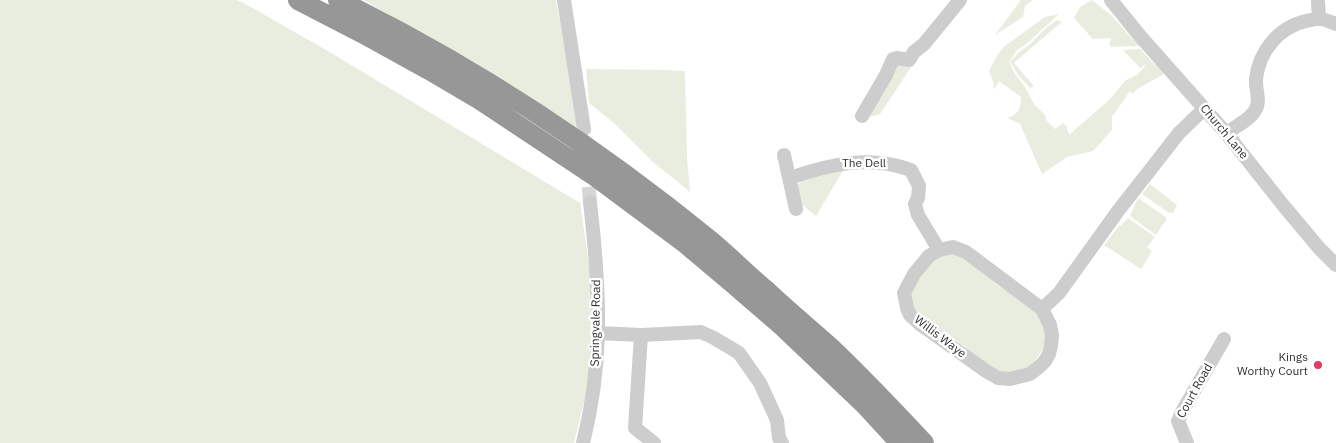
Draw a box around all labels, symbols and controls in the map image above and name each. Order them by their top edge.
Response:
street label: Church Lane [1197,102,1251,162]
street label: The Dell [842,157,886,171]
street label: Springvale Road [588,279,604,367]
street label: Willis Waye [911,313,969,361]
place label: Kings Worthy Court [1237,351,1308,379]
marker: Kings Worthy Court [1312,359,1324,371]
street label: Court Road [1174,361,1216,421]

